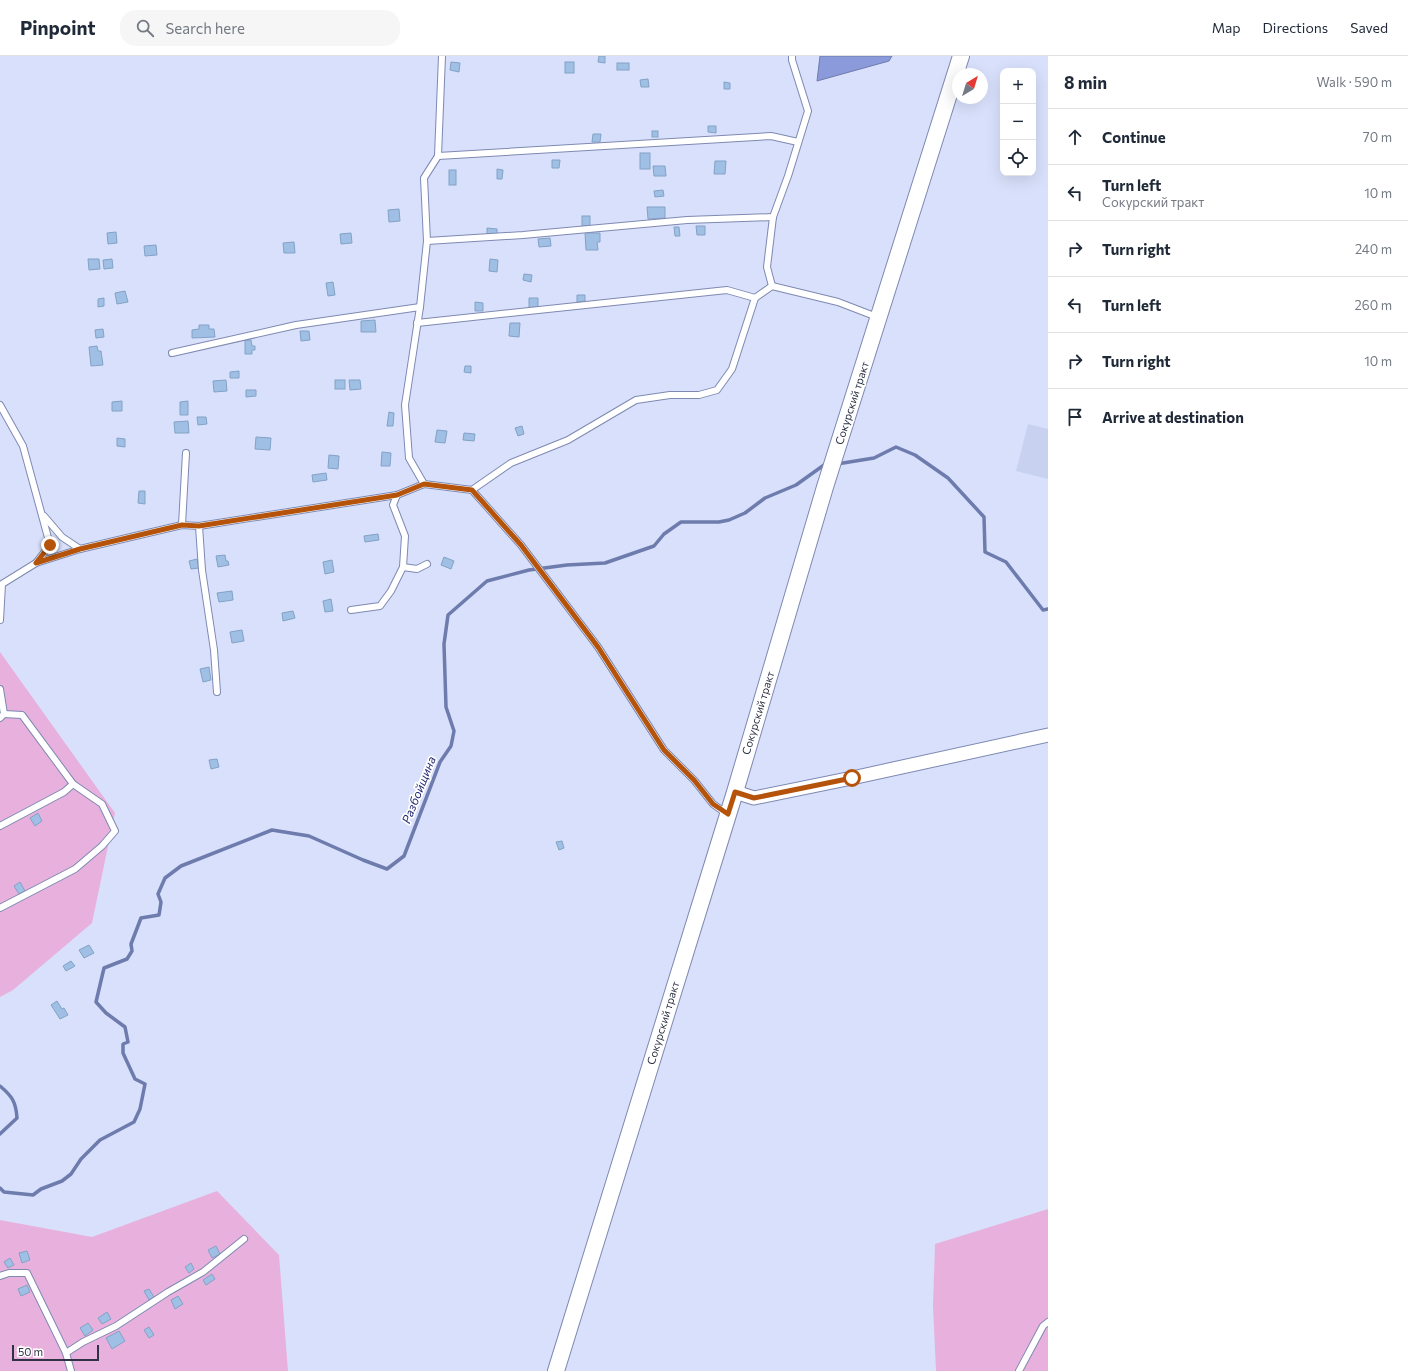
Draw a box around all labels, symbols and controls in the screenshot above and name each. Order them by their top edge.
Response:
search box [120,10,400,46]
text: Pinpoint [20,16,96,39]
icon: search [134,17,156,39]
text: Search here [166,19,245,37]
text: Map [1212,19,1241,36]
text: Directions [1263,19,1328,36]
text: Saved [1350,19,1388,36]
north arrow [952,68,988,104]
map controls [1000,68,1036,176]
button: + [1000,68,1036,104]
text: 8 min [1064,72,1107,93]
text: Walk · 590 m [1317,74,1392,90]
button: − [1000,104,1036,140]
icon: ahead [1064,126,1086,148]
text: Continue [1102,128,1166,146]
text: 70 m [1363,129,1392,145]
button: locate [1000,140,1036,176]
text: Turn left [1102,176,1161,194]
icon: left [1064,182,1086,204]
text: 10 m [1364,185,1392,201]
text: Сокурский тракт [1102,194,1204,210]
icon: right [1064,238,1086,260]
text: Turn right [1102,240,1171,258]
text: 240 m [1355,241,1392,257]
icon: left [1064,294,1086,316]
text: Turn left [1102,296,1161,314]
text: 260 m [1355,297,1392,313]
icon: right [1064,350,1086,372]
text: Turn right [1102,352,1171,370]
text: 10 m [1364,353,1392,369]
street label: Сокурский тракт [832,360,871,446]
icon: arrive [1064,406,1086,428]
text: Arrive at destination [1102,408,1244,426]
route end [41,536,59,554]
street label: Сокурский тракт [739,670,776,756]
water label: Разбойщина [398,754,438,825]
route start [843,769,861,787]
street label: Сокурский тракт [644,980,681,1066]
scale bar [12,1343,99,1362]
text: 50 m [18,1345,43,1358]

